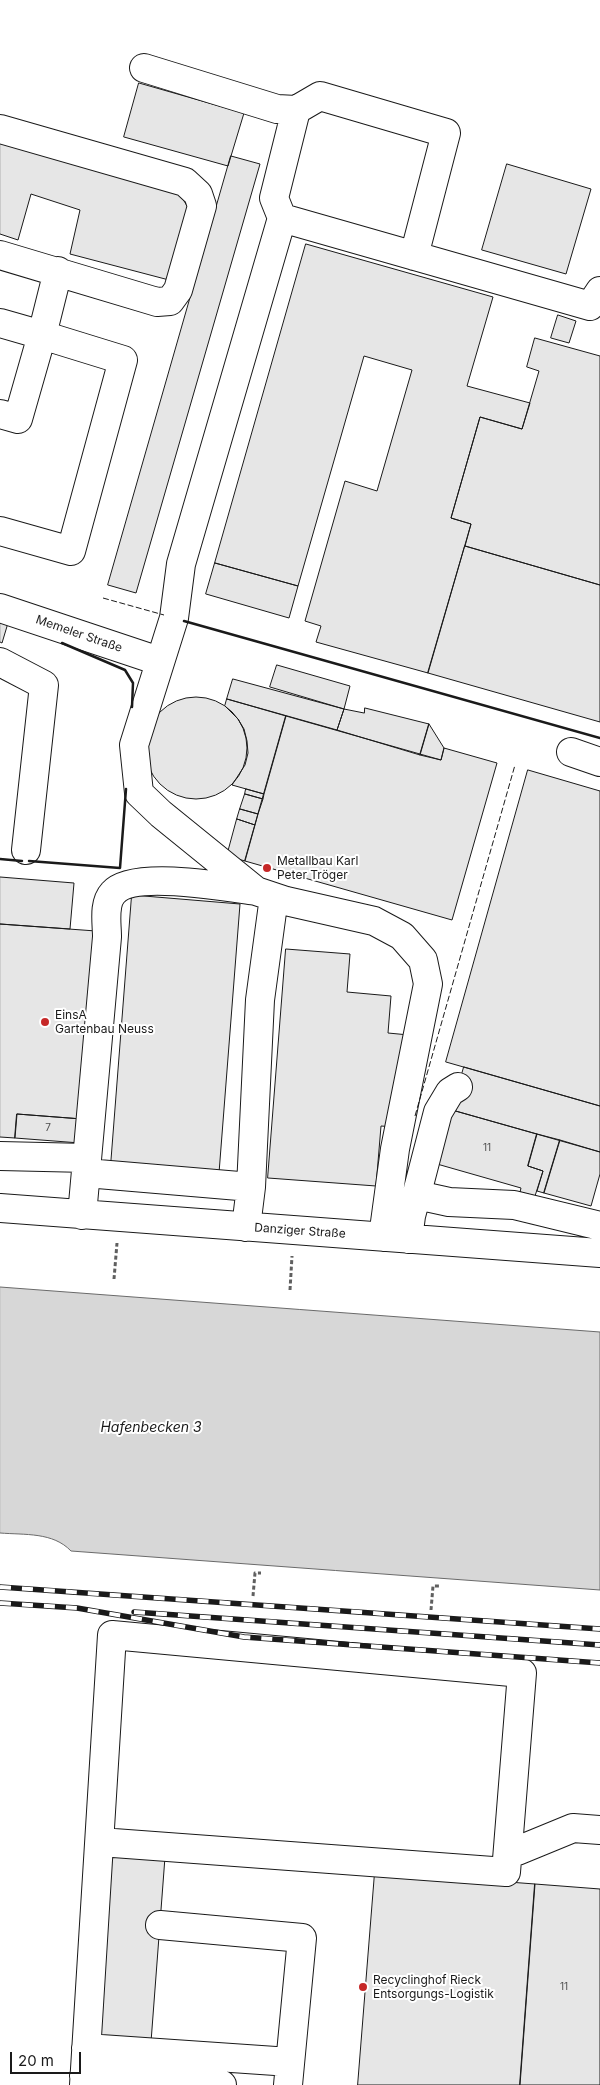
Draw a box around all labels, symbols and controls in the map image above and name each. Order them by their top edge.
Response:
street label: Memeler Straße [34,612,124,656]
place label: Metallbau Karl Peter Tröger [277,854,358,882]
marker: Metallbau Karl Peter Tröger [261,862,273,874]
place label: EinsA Gartenbau Neuss [55,1008,154,1036]
marker: EinsA Gartenbau Neuss [39,1016,51,1028]
house number: 7 [45,1122,51,1134]
house number: 11 [483,1142,491,1154]
street label: Danziger Straße [254,1221,346,1241]
water label: Hafenbecken 3 [100,1420,202,1436]
place label: Recyclinghof Rieck Entsorgungs-Logistik [373,1973,494,2001]
marker: Recyclinghof Rieck Entsorgungs-Logistik [357,1981,369,1993]
house number: 11 [560,1981,568,1993]
scale bar [12,2042,84,2074]
text: 20 m [18,2051,54,2070]

